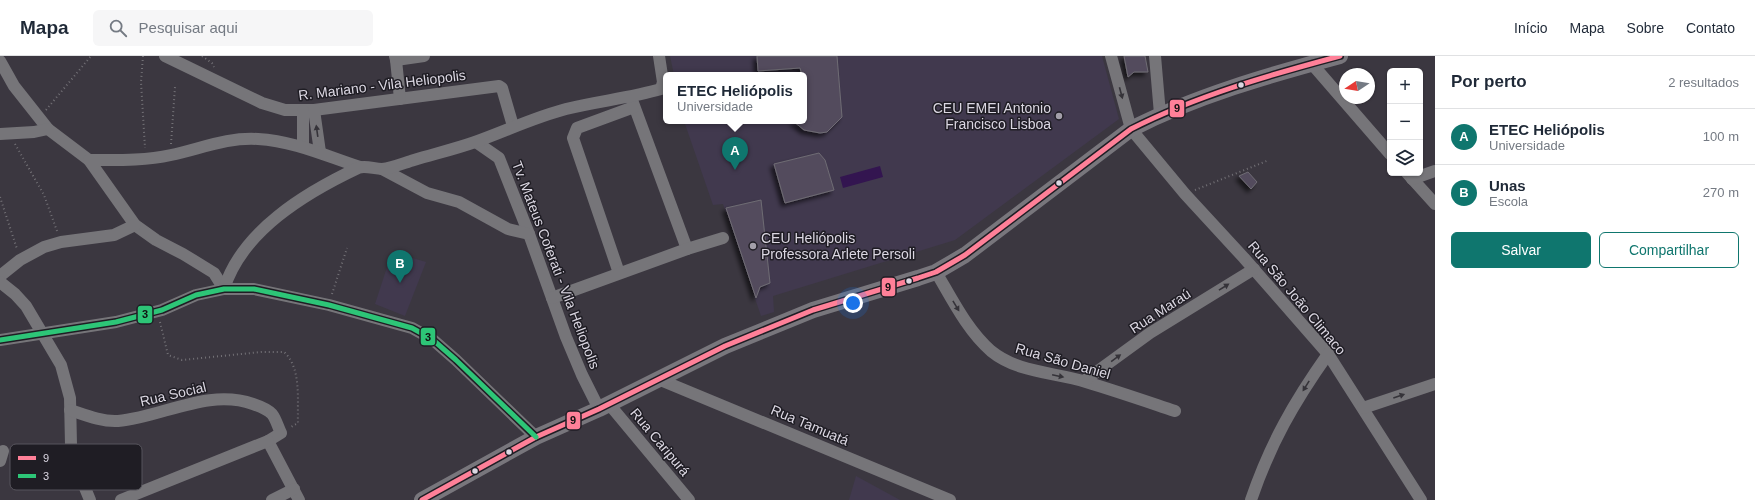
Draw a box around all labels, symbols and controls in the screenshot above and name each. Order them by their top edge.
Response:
search box [93,10,373,46]
text: Mapa [20,17,69,38]
icon: search [107,17,129,39]
text: Pesquisar aqui [139,19,238,36]
text: Início [1514,20,1548,36]
text: Mapa [1570,20,1605,36]
text: Sobre [1627,20,1664,36]
text: Contato [1686,20,1735,36]
street label: R. Mariano - Vila Heliopolis [297,67,467,103]
north arrow [1339,68,1375,104]
map controls [1387,68,1423,176]
button: + [1387,68,1423,104]
popup [663,72,807,124]
text: Por perto [1451,72,1527,91]
text: 2 resultados [1668,75,1739,90]
unlabelled marker [1236,80,1246,90]
text: ETEC Heliópolis [677,82,793,99]
one-way arrow [1118,86,1124,99]
text: Universidade [677,99,753,114]
line badge: 9 [1169,99,1185,118]
place label: CEU EMEI Antonio Francisco Lisboa [933,100,1051,132]
text: 9 [1174,102,1180,114]
button: − [1387,104,1423,140]
marker: CEU EMEI Antonio Francisco Lisboa [1054,111,1064,121]
text: ETEC Heliópolis [1489,121,1605,138]
one-way arrow [314,125,320,137]
text: A [1459,129,1469,144]
text: 100 m [1703,129,1739,144]
pin: A [722,137,748,170]
text: Universidade [1489,138,1565,153]
button: layers [1387,140,1423,176]
street label: Tv. Mateus Coferati - Vila Heliopolis [509,159,603,371]
text: Unas [1489,177,1526,194]
unlabelled marker [1054,178,1064,188]
text: B [1459,185,1469,200]
text: 270 m [1703,185,1739,200]
text: Escola [1489,194,1528,209]
place label: CEU Heliópolis Professora Arlete Persoli [761,230,915,262]
button: Salvar [1451,232,1591,268]
button: Compartilhar [1599,232,1739,268]
street label: Rua São João Climaco [1245,238,1349,358]
marker: CEU Heliópolis Professora Arlete Persoli [748,241,758,251]
pin: B [387,250,413,283]
unlabelled marker [904,276,914,286]
line badge: 9 [881,277,896,297]
text: 9 [885,281,891,293]
one-way arrow [1219,283,1229,291]
street label: Rua Maraú [1127,285,1193,337]
your location [843,293,863,313]
one-way arrow [952,300,959,312]
line badge: 3 [137,305,153,324]
text: 3 [142,308,148,320]
line badge: 3 [420,327,436,346]
text: 3 [425,331,431,343]
street label: Rua São Daniel [1014,340,1112,382]
one-way arrow [1110,354,1121,363]
one-way arrow [1052,373,1064,379]
street label: Rua Social [138,379,208,409]
one-way arrow [1302,381,1310,391]
one-way arrow [1394,392,1406,398]
street label: Rua Tamuatá [769,401,852,449]
street label: Rua Caripurá [627,405,693,479]
line badge: 9 [566,411,581,430]
text: 9 [570,414,576,426]
legend [10,444,142,490]
unlabelled marker [504,447,514,457]
text: 9 [43,452,49,464]
unlabelled marker [470,466,480,476]
text: 3 [43,470,49,482]

